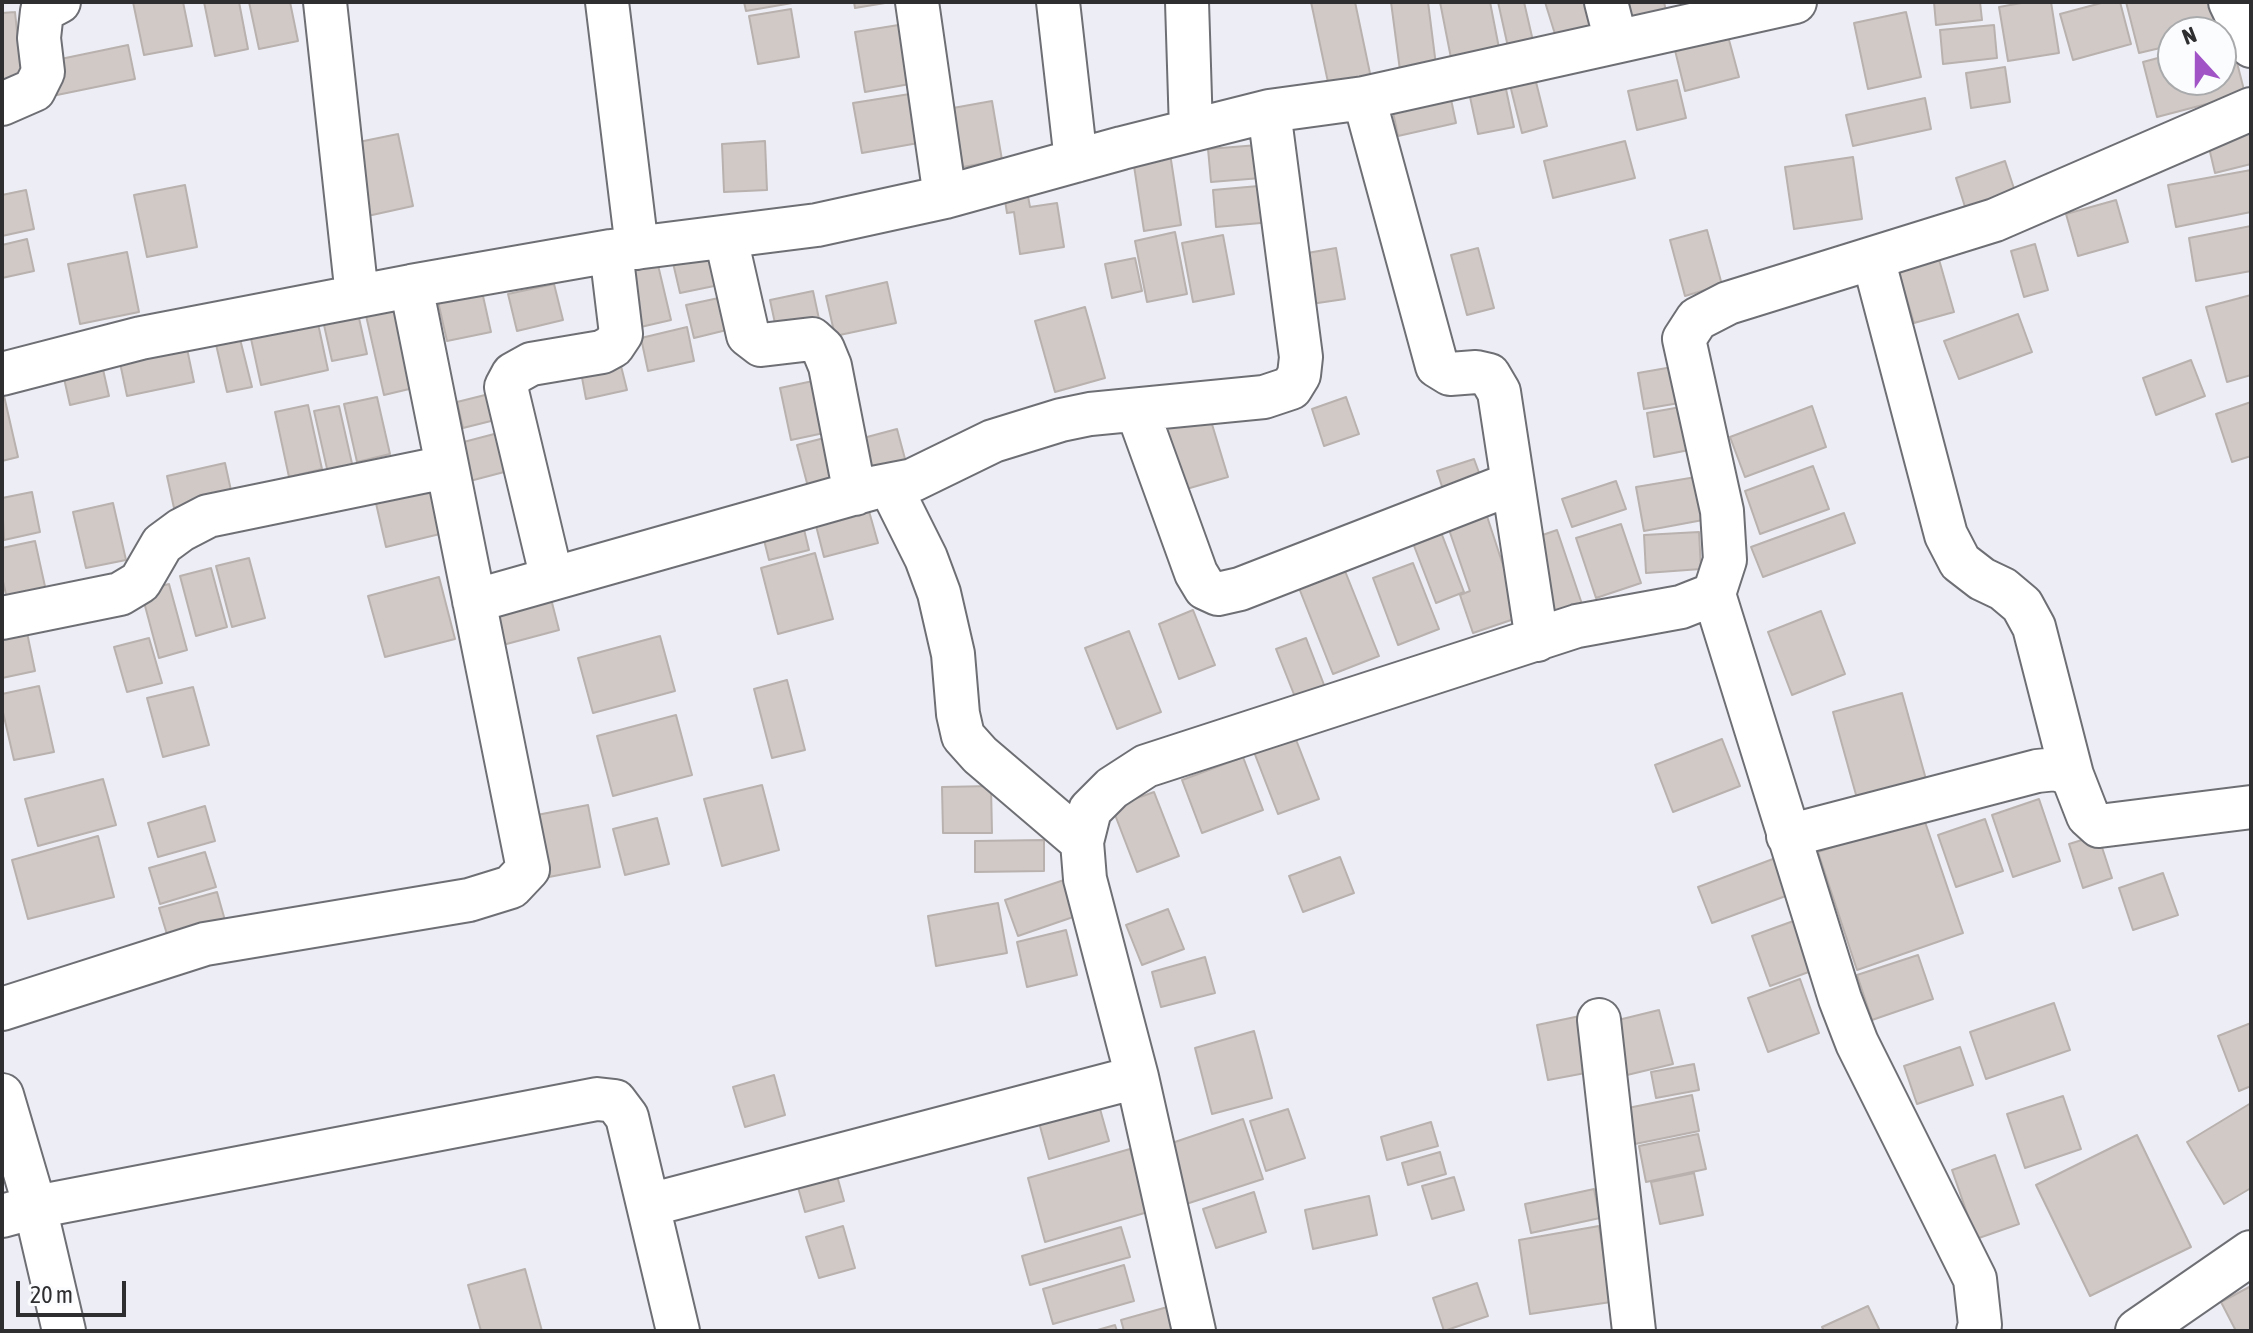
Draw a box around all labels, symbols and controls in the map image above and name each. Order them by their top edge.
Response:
north arrow [2157,16,2237,96]
text: N [2178,21,2200,50]
scale bar [20,1265,130,1315]
text: 20 m [30,1281,73,1308]

